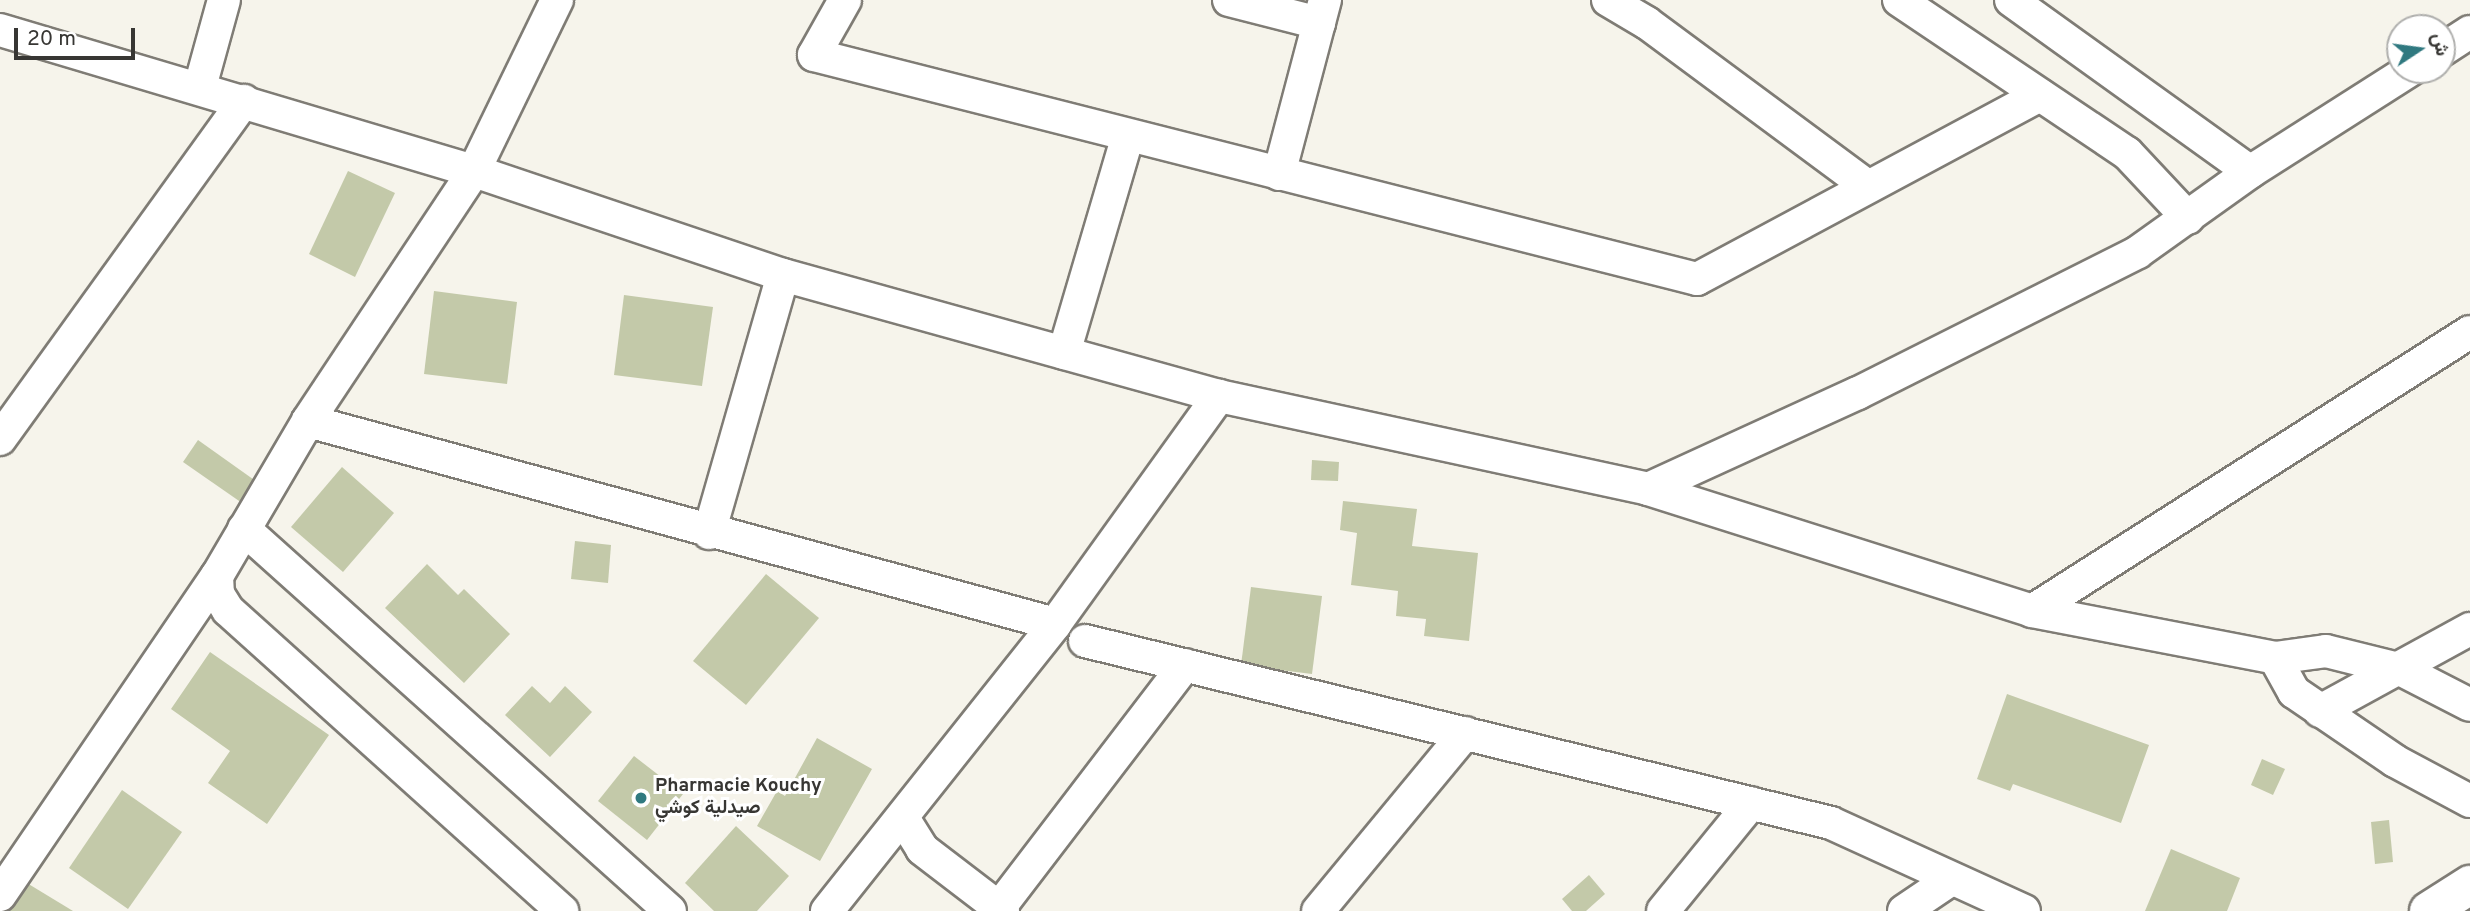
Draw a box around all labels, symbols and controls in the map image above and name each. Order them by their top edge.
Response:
scale bar [18,14,138,58]
north arrow [2386,14,2456,84]
text: 20 m [27,26,76,53]
text: ش [2425,31,2454,59]
place label: Pharmacie Kouchy صيدلية كوشي [655,776,822,820]
marker: Pharmacie Kouchy صيدلية كوشي [633,790,649,806]

